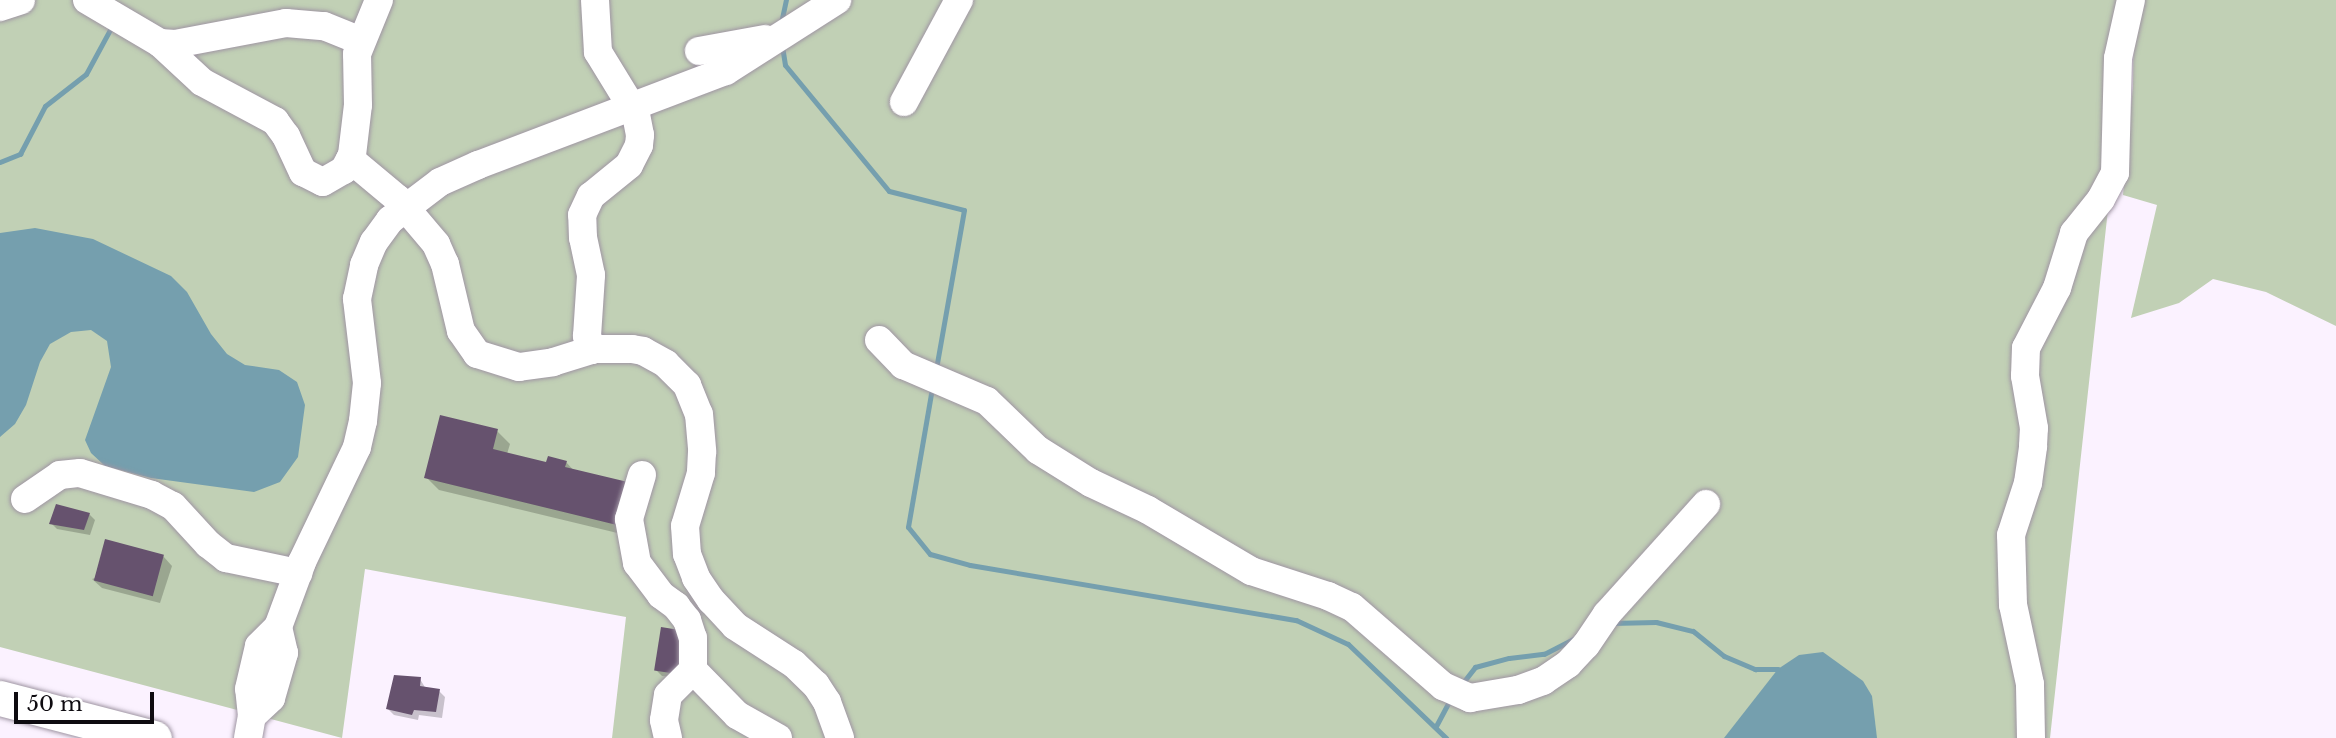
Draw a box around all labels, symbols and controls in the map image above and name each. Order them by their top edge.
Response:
scale bar [18,678,158,722]
text: 50 m [27,691,82,717]

